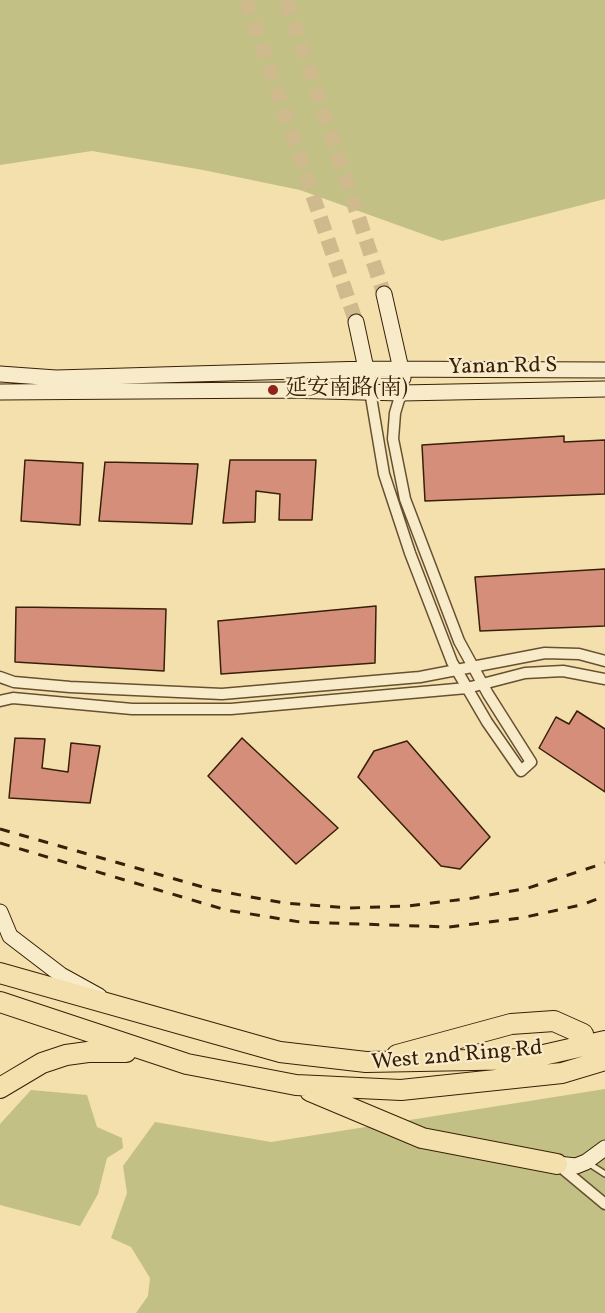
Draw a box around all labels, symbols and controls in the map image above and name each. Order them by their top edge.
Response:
street label: Yanan Rd S [448,354,558,382]
place label: 延安南路(南) [285,377,408,403]
marker: 延安南路(南) [266,383,280,397]
street label: West 2nd Ring Rd [370,1036,544,1078]

